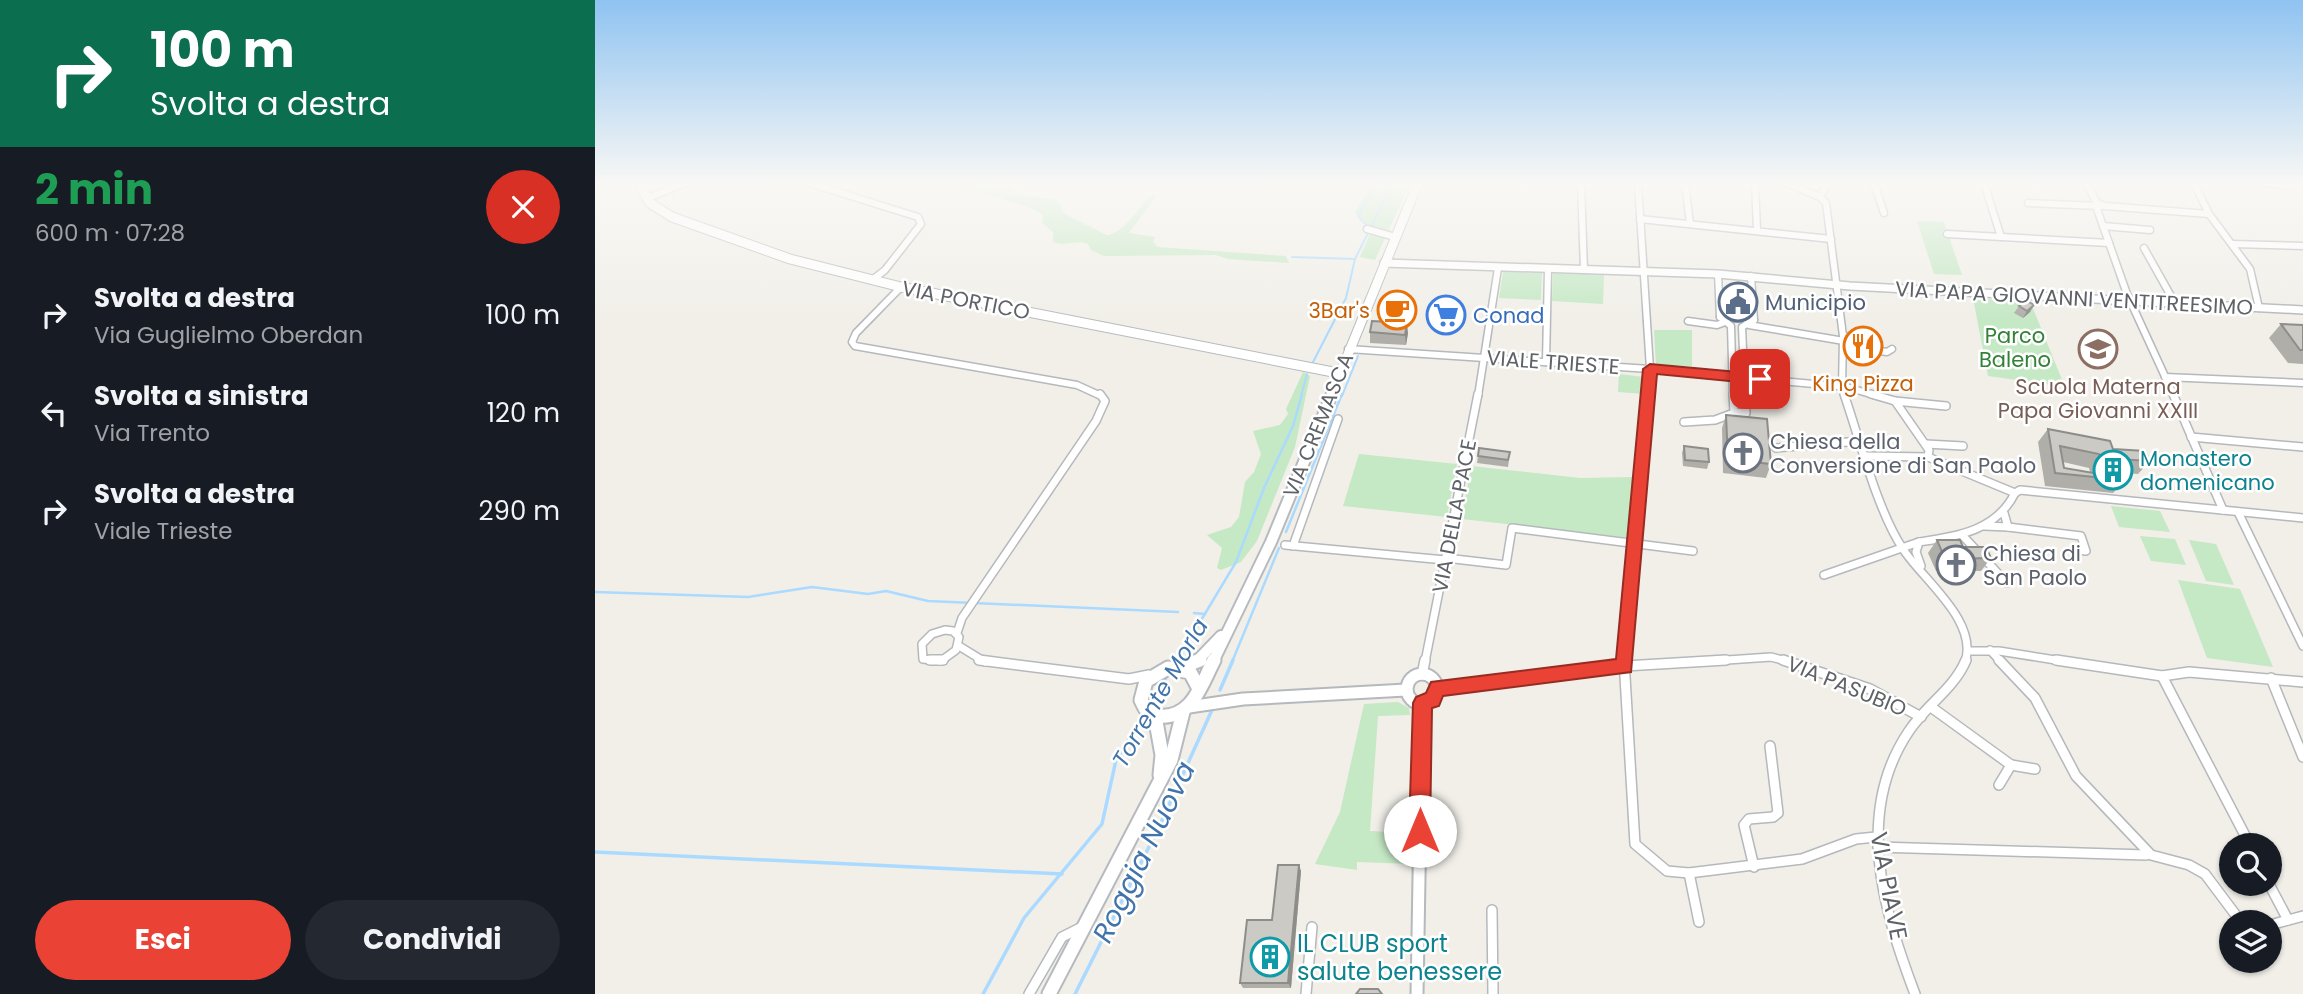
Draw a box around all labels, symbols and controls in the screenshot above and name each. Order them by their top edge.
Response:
text: 100 m [150,16,295,84]
icon: right [35,28,126,119]
text: Svolta a destra [150,81,390,126]
text: 2 min [35,160,153,219]
button: close [486,170,560,244]
text: 600 m · 07:28 [35,217,185,249]
street label: VIA PORTICO [900,273,1032,327]
street label: VIA PAPA GIOVANNI VENTITREESIMO [1894,274,2254,322]
text: Svolta a destra [94,280,295,316]
public building icon: Municipio [1717,281,1759,323]
place label: Municipio [1765,288,1866,317]
cafe icon: 3Bar's [1376,289,1418,331]
supermarket icon: Conad [1425,294,1467,336]
icon: right [35,296,73,334]
place label: 3Bar's [1308,296,1370,325]
text: 100 m [485,297,560,333]
place label: Conad [1473,301,1544,330]
text: Via Guglielmo Oberdan [94,319,363,351]
park label: Parco Baleno [1979,321,2051,374]
restaurant icon: King Pizza [1842,325,1884,367]
school or university icon: Scuola Materna Papa Giovanni XXIII [2077,328,2119,370]
street label: VIALE TRIESTE [1485,343,1621,381]
street label: VIA CREMASCA [1276,348,1360,502]
pin [1730,349,1790,409]
icon: arrive [1741,360,1779,398]
place label: King Pizza [1812,369,1914,398]
place label: Scuola Materna Papa Giovanni XXIII [1998,372,2198,425]
text: Svolta a sinistra [94,378,309,414]
icon: left [35,394,73,432]
text: 120 m [487,395,560,431]
text: Via Trento [94,417,210,449]
place label: Chiesa della Conversione di San Paolo [1770,427,2036,480]
church icon: Chiesa della Conversione di San Paolo [1722,432,1764,474]
street label: VIA DELLA PACE [1425,437,1483,595]
place label: Monastero domenicano [2140,444,2275,497]
building icon: Monastero domenicano [2092,449,2134,491]
text: Svolta a destra [94,476,295,512]
icon: right [35,492,73,530]
text: 290 m [479,493,560,529]
text: Viale Trieste [94,515,232,547]
place label: Chiesa di San Paolo [1983,539,2087,592]
church icon: Chiesa di San Paolo [1935,544,1977,586]
water label: Torrente Morla [1104,613,1216,773]
street label: VIA PASUBIO [1783,649,1911,723]
water label: Roggia Nuova [1083,755,1205,949]
position arrow [1383,794,1457,868]
street label: VIA PIAVE [1862,829,1916,943]
map controls [2219,833,2282,973]
button: search [2219,833,2282,896]
button: Esci [35,900,291,980]
button: Condividi [305,900,560,980]
button: layers [2219,910,2282,973]
place label: IL CLUB sport salute benessere [1297,927,1502,988]
building icon: IL CLUB sport salute benessere [1249,936,1291,978]

